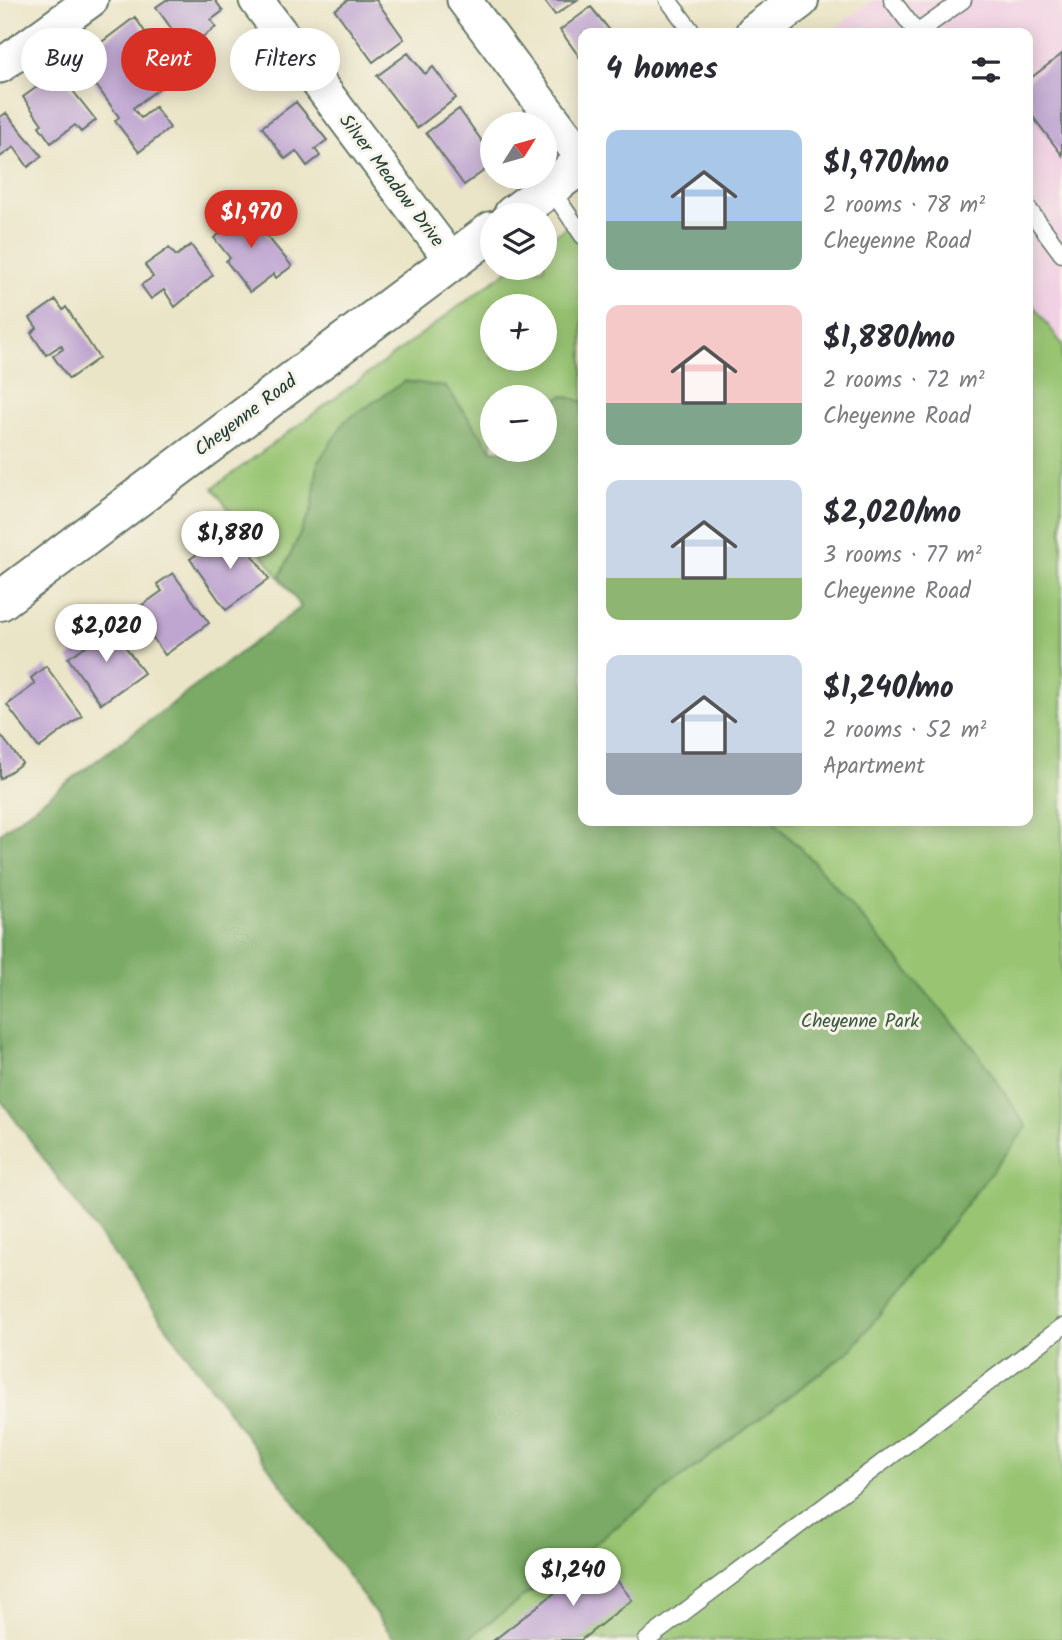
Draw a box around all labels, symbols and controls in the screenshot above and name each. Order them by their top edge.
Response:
chip: Buy [21,28,107,91]
chip: Rent [121,28,216,91]
chip: Filters [230,28,340,91]
text: 4 homes [606,46,718,94]
icon: filters [967,51,1005,89]
street label: Silver Meadow Drive [331,108,451,254]
north arrow [480,112,556,189]
map controls [480,112,557,462]
text: $1,970/mo [823,140,949,188]
icon: home [662,158,746,242]
text: 2 rooms · 78 m² [823,188,985,224]
pin: $1,970 [194,190,308,250]
text: $1,970 [221,195,281,231]
button: layers [480,203,557,280]
text: Cheyenne Road [823,224,971,260]
button: + [480,294,557,371]
text: $1,880/mo [823,315,955,363]
icon: home [662,333,746,417]
text: 2 rooms · 72 m² [823,363,985,399]
street label: Cheyenne Road [188,367,304,465]
button: − [480,385,557,462]
text: Cheyenne Road [823,399,971,435]
text: $2,020/mo [823,490,961,538]
icon: home [662,508,746,592]
pin: $1,880 [173,512,287,571]
text: $1,880 [197,516,263,552]
text: 3 rooms · 77 m² [823,538,982,574]
text: Cheyenne Road [823,574,971,610]
pin: $2,020 [49,604,163,664]
text: $2,020 [71,609,141,645]
text: $1,240/mo [823,665,954,713]
icon: home [662,683,746,767]
text: 2 rooms · 52 m² [823,713,986,749]
text: Apartment [823,749,925,785]
park label: Cheyenne Park [801,1007,919,1037]
pin: $1,240 [516,1548,630,1608]
text: $1,240 [541,1553,605,1589]

